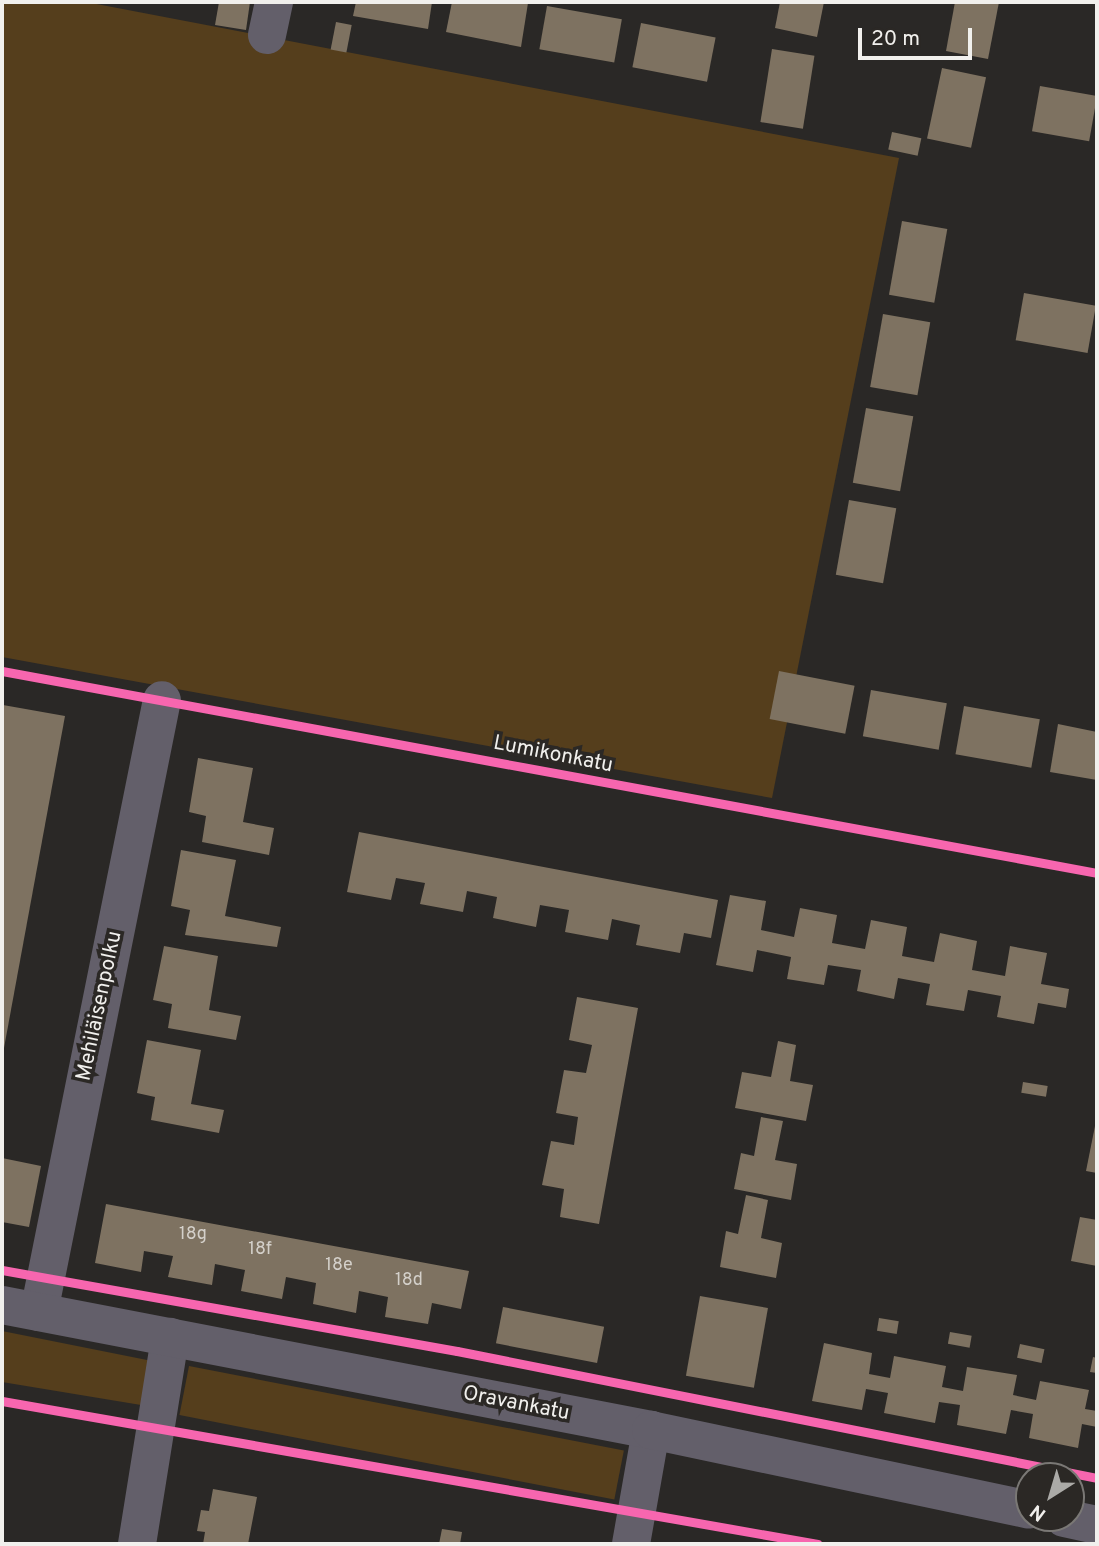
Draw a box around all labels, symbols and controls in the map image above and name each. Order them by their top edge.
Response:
scale bar [861,14,975,58]
text: 20 m [871,26,920,53]
street label: Lumikonkatu [491,731,615,779]
street label: Mehiläisenpolku [72,929,128,1083]
house number: 18g [179,1224,207,1246]
house number: 18f [248,1239,272,1261]
house number: 18e [325,1255,353,1277]
house number: 18d [395,1270,423,1292]
street label: Oravankatu [460,1381,572,1427]
north arrow [1015,1462,1085,1532]
text: N [1026,1498,1051,1526]

